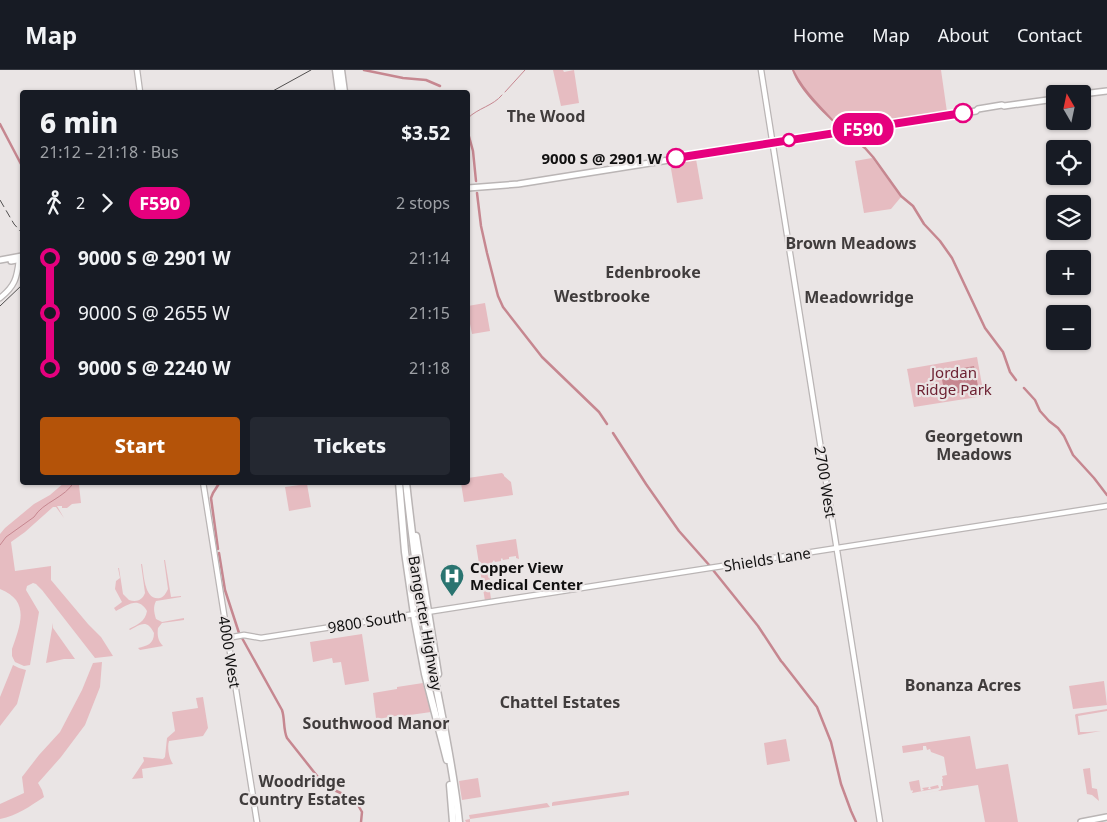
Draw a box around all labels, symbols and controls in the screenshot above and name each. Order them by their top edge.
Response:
text: Map [25,18,77,51]
text: Home [793,23,844,47]
text: Map [872,23,910,47]
text: About [938,23,989,47]
text: Contact [1017,23,1082,47]
north arrow [1046,85,1091,130]
map controls [1046,85,1091,350]
text: 6 min [40,103,118,141]
unlabelled marker [953,103,973,123]
district label: The Wood [507,105,585,127]
line badge: F590 [828,113,898,145]
text: F590 [843,117,883,141]
text: $3.52 [401,120,450,146]
unlabelled marker [782,133,796,147]
button: locate [1046,140,1091,185]
text: 21:12 – 21:18 · Bus [40,141,179,163]
place label: 9000 S @ 2901 W [542,148,662,168]
marker: 9000 S @ 2901 W [666,148,686,168]
icon: walk [40,189,68,217]
icon: forward [93,189,121,217]
text: F590 [139,191,180,215]
text: 2 [76,192,85,214]
text: 2 stops [396,192,450,214]
button: layers [1046,195,1091,240]
district label: Brown Meadows [785,232,917,254]
text: 9000 S @ 2901 W [78,245,231,271]
text: 21:14 [409,247,450,269]
button: + [1046,250,1091,295]
district label: Edenbrooke [605,261,701,283]
district label: Westbrooke [554,285,650,307]
district label: Meadowridge [804,286,914,308]
text: 9000 S @ 2655 W [78,300,230,326]
text: 21:15 [409,302,450,324]
button: − [1046,305,1091,350]
text: 9000 S @ 2240 W [78,355,231,381]
text: 21:18 [409,357,450,379]
park label: Jordan Ridge Park [916,362,992,399]
button: Start [40,417,240,475]
button: Tickets [250,417,450,475]
district label: Georgetown Meadows [925,425,1023,465]
street label: 2700 West [810,444,842,520]
street label: Shields Lane [722,542,812,576]
street label: Bangerter Highway [404,554,448,692]
place label: Copper View Medical Center [470,557,583,594]
hospital icon: Copper View Medical Center [439,563,465,597]
street label: 9800 South [326,605,408,637]
street label: 4000 West [214,614,246,690]
district label: Bonanza Acres [905,674,1021,696]
district label: Chattel Estates [500,691,620,713]
district label: Southwood Manor [303,712,449,734]
district label: Woodridge Country Estates [239,770,365,810]

